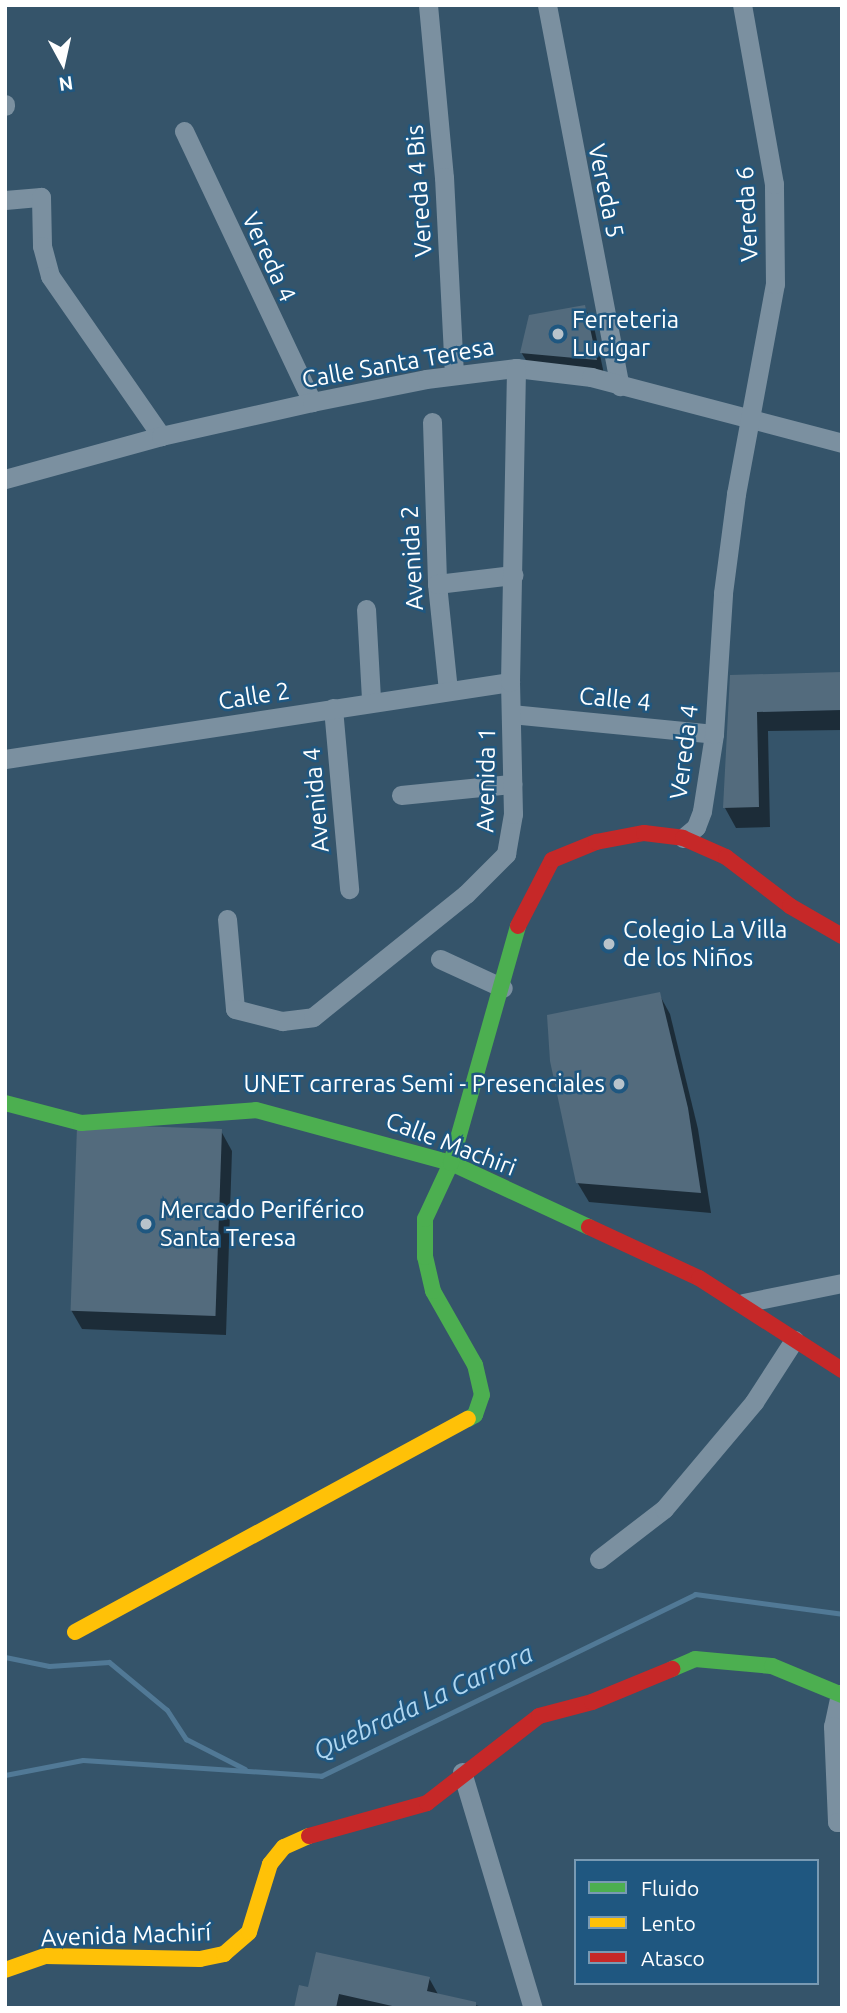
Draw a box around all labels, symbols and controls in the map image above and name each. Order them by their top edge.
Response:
north arrow [28,28,98,98]
text: N [57,72,74,96]
street label: Vereda 4 Bis [400,124,438,258]
street label: Vereda 5 [582,141,630,241]
street label: Vereda 6 [730,166,764,262]
street label: Vereda 4 [236,208,302,306]
place label: Ferreteria Lucigar [572,306,679,362]
marker: Ferreteria Lucigar [550,326,566,342]
street label: Calle Santa Teresa [300,332,496,394]
street label: Avenida 2 [395,505,429,611]
street label: Calle 2 [216,676,292,716]
street label: Calle 4 [578,681,652,717]
street label: Vereda 4 [664,703,704,801]
street label: Avenida 1 [471,727,501,833]
street label: Avenida 4 [297,746,335,854]
place label: Colegio La Villa de los Niños [623,916,787,972]
marker: Colegio La Villa de los Niños [601,936,617,952]
place label: UNET carreras Semi - Presenciales [243,1070,605,1098]
marker: UNET carreras Semi - Presenciales [611,1076,627,1092]
street label: Calle Machiri [382,1106,520,1182]
place label: Mercado Periférico Santa Teresa [160,1196,365,1252]
marker: Mercado Periférico Santa Teresa [138,1216,154,1232]
water label: Quebrada La Carrora [308,1637,538,1767]
legend [574,1859,819,1985]
text: Fluido [641,1876,699,1900]
text: Lento [641,1911,696,1935]
street label: Avenida Machirí [40,1918,212,1952]
text: Atasco [641,1946,705,1970]

